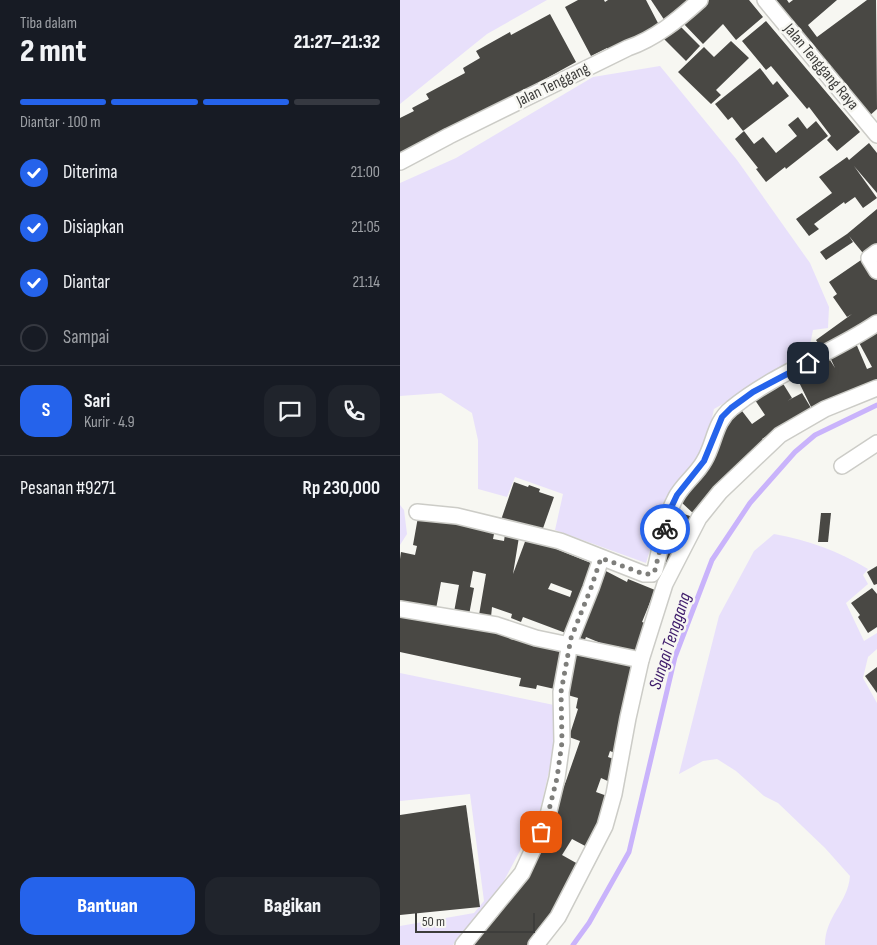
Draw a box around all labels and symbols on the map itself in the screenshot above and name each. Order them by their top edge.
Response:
street label: Jalan Tenggang Raya [779,19,863,114]
street label: Jalan Tenggang [513,59,593,111]
pin [787,342,829,384]
courier [640,504,690,554]
water label: Sungai Tenggang [644,589,696,692]
pin [520,811,562,853]
scale bar [415,910,535,933]

